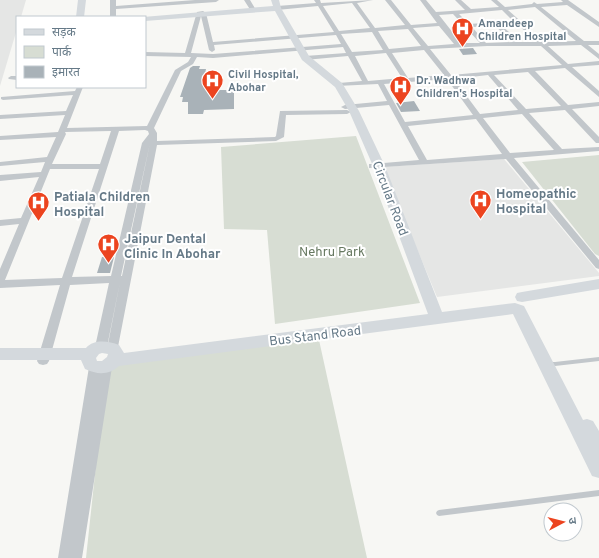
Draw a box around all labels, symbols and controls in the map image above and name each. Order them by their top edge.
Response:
legend [16,16,146,88]
hospital icon: Amandeep Children Hospital [449,16,475,49]
place label: Amandeep Children Hospital [478,17,566,44]
text: सड़क [52,25,77,41]
text: पार्क [52,45,72,61]
text: इमारत [52,65,81,81]
hospital icon: Civil Hospital, Abohar [199,67,225,100]
place label: Civil Hospital, Abohar [228,68,299,95]
hospital icon: Dr. Wadhwa Children's Hospital [388,73,414,106]
place label: Dr. Wadhwa Children's Hospital [416,74,513,101]
street label: Circular Road [368,159,411,238]
hospital icon: Homeopathic Hospital [467,187,493,220]
place label: Homeopathic Hospital [496,187,577,218]
hospital icon: Patiala Children Hospital [25,190,51,223]
place label: Patiala Children Hospital [54,190,150,221]
hospital icon: Jaipur Dental Clinic In Abohar [95,232,121,265]
place label: Jaipur Dental Clinic In Abohar [124,232,221,263]
park label: Nehru Park [299,245,365,261]
street label: Bus Stand Road [268,323,362,351]
north arrow [543,502,583,542]
text: उ [565,517,579,526]

